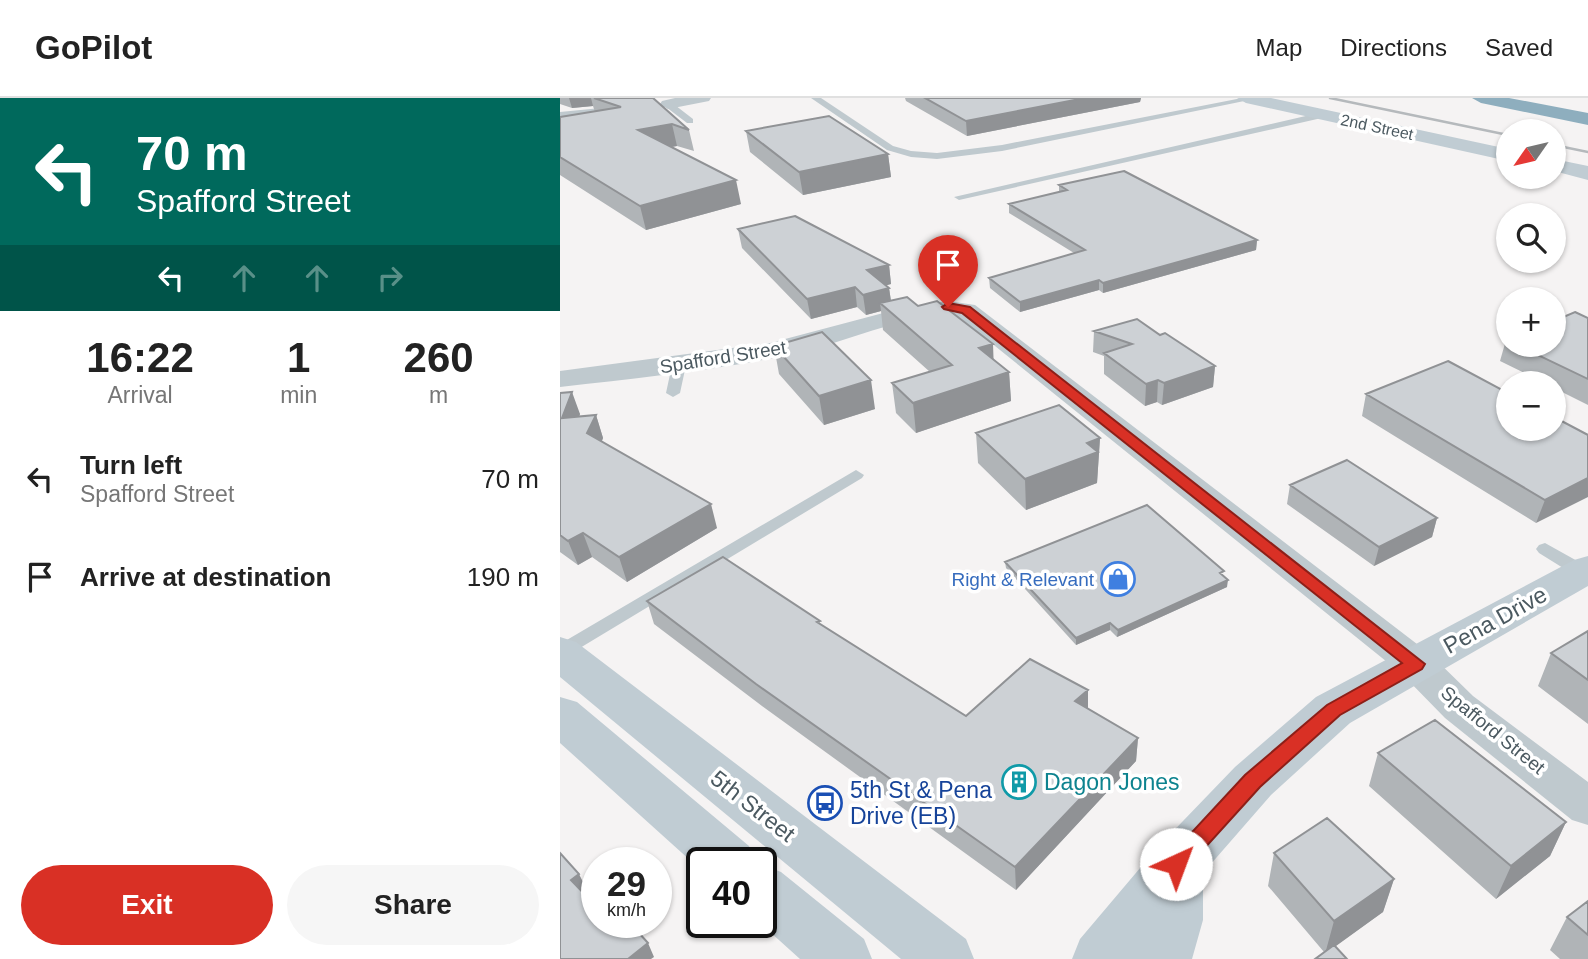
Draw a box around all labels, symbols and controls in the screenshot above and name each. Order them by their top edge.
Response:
text: GoPilot [35,29,152,66]
text: Map [1256,34,1302,61]
text: Directions [1340,34,1447,61]
text: Saved [1485,34,1553,61]
street label: 2nd Street [1339,111,1415,143]
north arrow [1496,119,1566,189]
map controls [1496,119,1566,441]
icon: left [21,126,112,217]
text: 70 m [136,126,248,180]
text: Spafford Street [136,183,351,219]
button: search [1496,203,1566,273]
pin [918,235,978,307]
icon: arrive [929,246,967,284]
icon: left [152,259,190,297]
icon: ahead [225,259,263,297]
icon: ahead [298,259,336,297]
icon: right [371,259,409,297]
button: + [1496,287,1566,357]
text: 16:22 [86,334,194,381]
text: 1 [287,334,310,381]
text: 260 [404,334,474,381]
street label: Spafford Street [658,337,788,377]
button: − [1496,371,1566,441]
text: Arrival [107,382,173,408]
text: min [280,382,317,408]
text: m [429,382,448,408]
text: Turn left [80,450,182,480]
icon: left [21,460,59,498]
text: 70 m [481,464,539,494]
text: Spafford Street [80,481,234,507]
icon: arrive [21,558,59,596]
shop icon: Right & Relevant [1099,560,1137,598]
text: Arrive at destination [80,562,331,592]
text: 190 m [467,562,539,592]
place label: Right & Relevant [951,569,1095,590]
street label: Pena Drive [1439,581,1551,659]
street label: Spafford Street [1437,682,1550,779]
building icon: Dagon Jones [1000,763,1038,801]
street label: 5th Street [706,765,801,847]
place label: Dagon Jones [1044,769,1180,795]
place label: 5th St & Pena Drive (EB) [850,777,992,829]
bus stop icon: 5th St & Pena Drive (EB) [806,784,844,822]
position arrow [1139,827,1213,901]
speed limit sign: 40 [686,847,777,938]
text: 29 [607,864,646,903]
button: Exit [21,865,273,945]
button: Share [287,865,539,945]
text: km/h [607,900,646,920]

